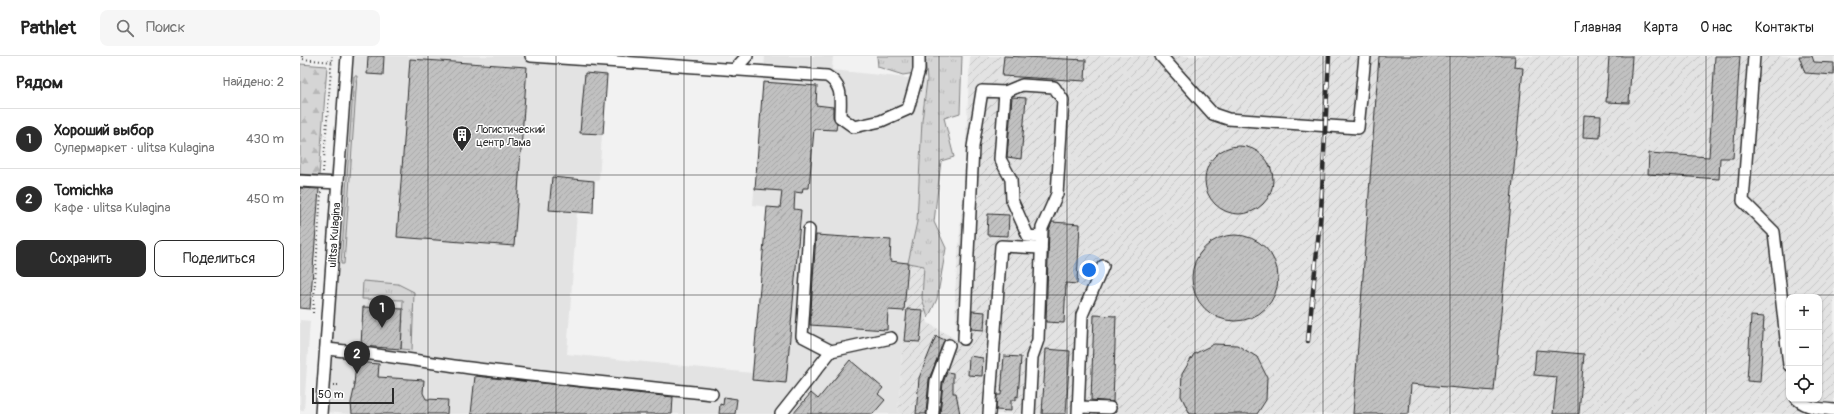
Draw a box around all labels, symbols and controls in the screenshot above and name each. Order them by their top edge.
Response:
search box [100,10,380,46]
text: Pathlet [20,16,76,40]
icon: search [114,17,136,39]
text: Поиск [146,18,185,37]
text: Главная [1574,19,1621,36]
text: Карта [1643,19,1678,36]
text: О нас [1700,19,1733,36]
text: Контакты [1755,19,1814,36]
text: Рядом [16,72,63,93]
text: Найдено: 2 [222,74,284,90]
text: Хороший выбор [54,121,154,140]
place label: Логистический центр Лама [475,123,545,149]
building icon: Логистический центр Лама [451,124,473,152]
text: 1 [26,131,32,147]
text: 430 m [246,131,284,147]
text: Супермаркет · ulitsa Kulagina [54,140,214,156]
text: Tomichka [54,181,113,200]
text: 2 [25,191,33,207]
text: 450 m [246,191,284,207]
text: Кафе · ulitsa Kulagina [54,200,170,216]
street label: ulitsa Kulagina [326,202,343,268]
button: Сохранить [16,240,146,277]
button: Поделиться [154,240,284,277]
your location [1079,260,1099,280]
map controls [1786,294,1822,402]
button: + [1786,294,1822,330]
pin: 1 [369,295,395,328]
button: − [1786,330,1822,366]
pin: 2 [344,341,370,374]
button: locate [1786,366,1822,402]
scale bar [312,386,394,405]
text: 50 m [318,388,344,401]

